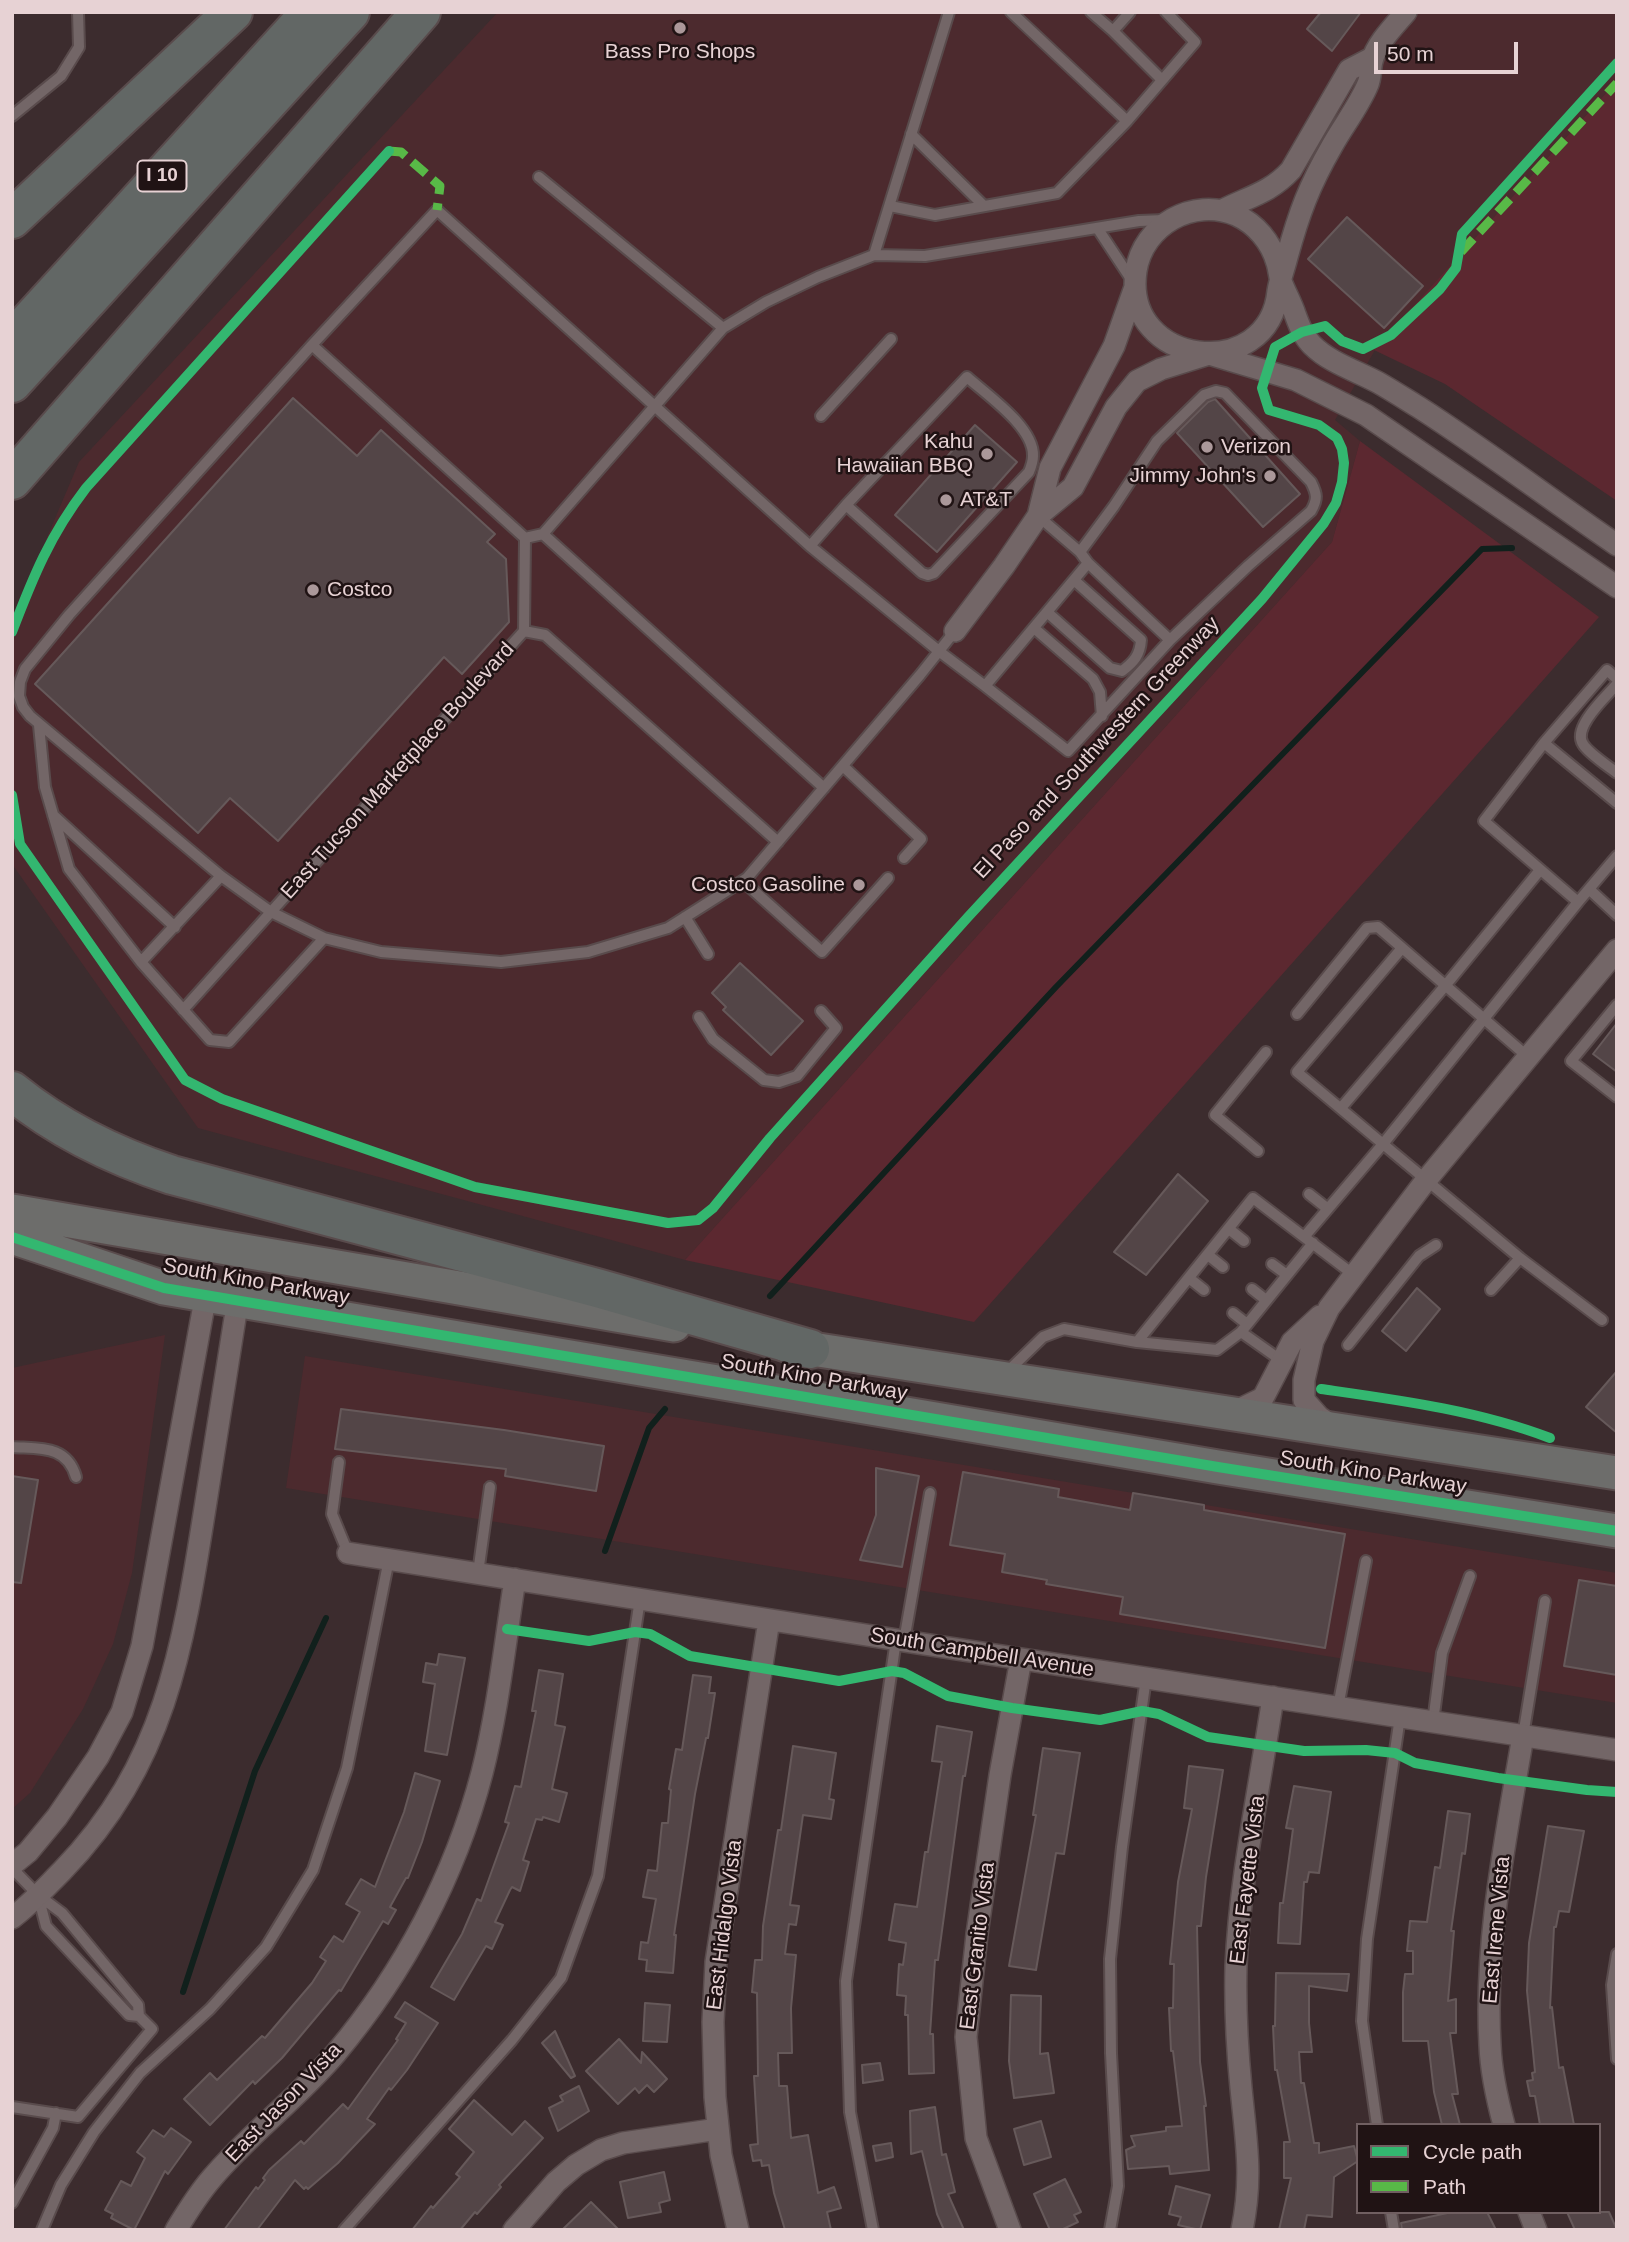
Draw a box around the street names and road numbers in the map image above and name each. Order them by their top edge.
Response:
road number: I 10 [138,160,186,192]
street label: El Paso and Southwestern Greenway [969,612,1225,884]
street label: East Tucson Marketplace Boulevard [276,638,520,904]
street label: South Kino Parkway [161,1253,351,1311]
street label: South Kino Parkway [719,1349,909,1407]
street label: South Kino Parkway [1278,1446,1468,1500]
street label: South Campbell Avenue [868,1623,1096,1683]
street label: East Fayette Vista [1225,1794,1271,1966]
street label: East Hidalgo Vista [702,1838,748,2012]
street label: East Irene Vista [1478,1855,1516,2005]
street label: East Granito Vista [955,1861,1001,2031]
street label: East Jason Vista [221,2038,347,2168]

